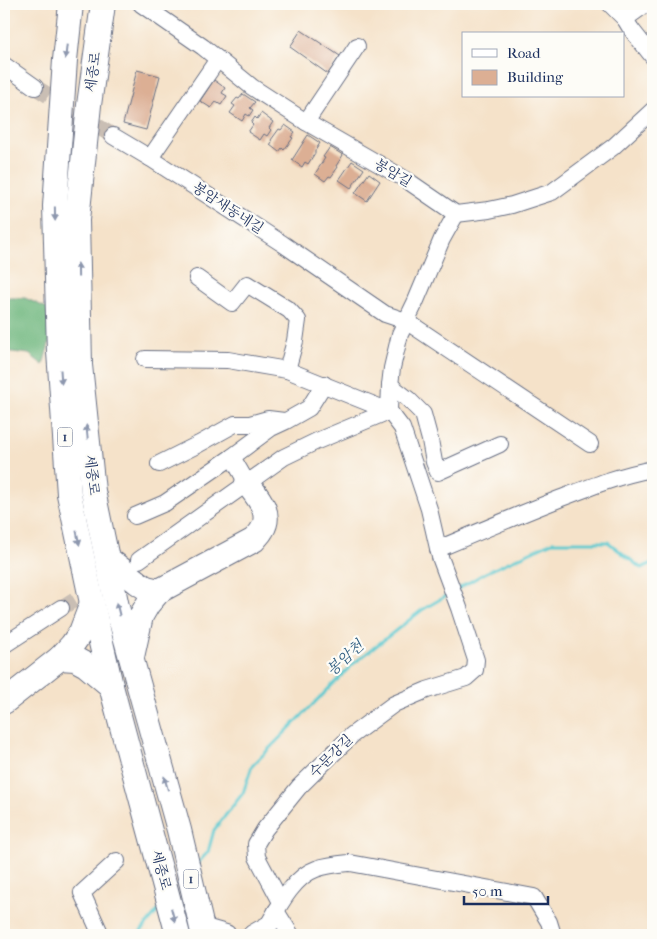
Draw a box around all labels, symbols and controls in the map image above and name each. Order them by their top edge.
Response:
legend [462,32,624,98]
text: Road [507,44,541,62]
one-way arrow [62,45,70,61]
street label: 세종로 [82,50,104,93]
text: Building [507,68,564,86]
street label: 봉암길 [371,155,415,191]
street label: 봉암새동네길 [189,179,267,237]
one-way arrow [52,207,60,223]
one-way arrow [74,262,82,278]
one-way arrow [57,369,65,385]
one-way arrow [83,424,91,440]
road number: 1 [58,428,72,447]
street label: 세종로 [81,454,103,497]
one-way arrow [75,530,83,546]
one-way arrow [114,602,122,617]
water label: 봉암천 [323,636,368,679]
street label: 수문강길 [306,731,356,781]
one-way arrow [162,775,170,790]
street label: 세종로 [148,848,175,892]
road number: 1 [184,870,198,889]
scale bar [464,874,548,906]
text: 50 m [472,882,503,900]
one-way arrow [169,907,177,922]

